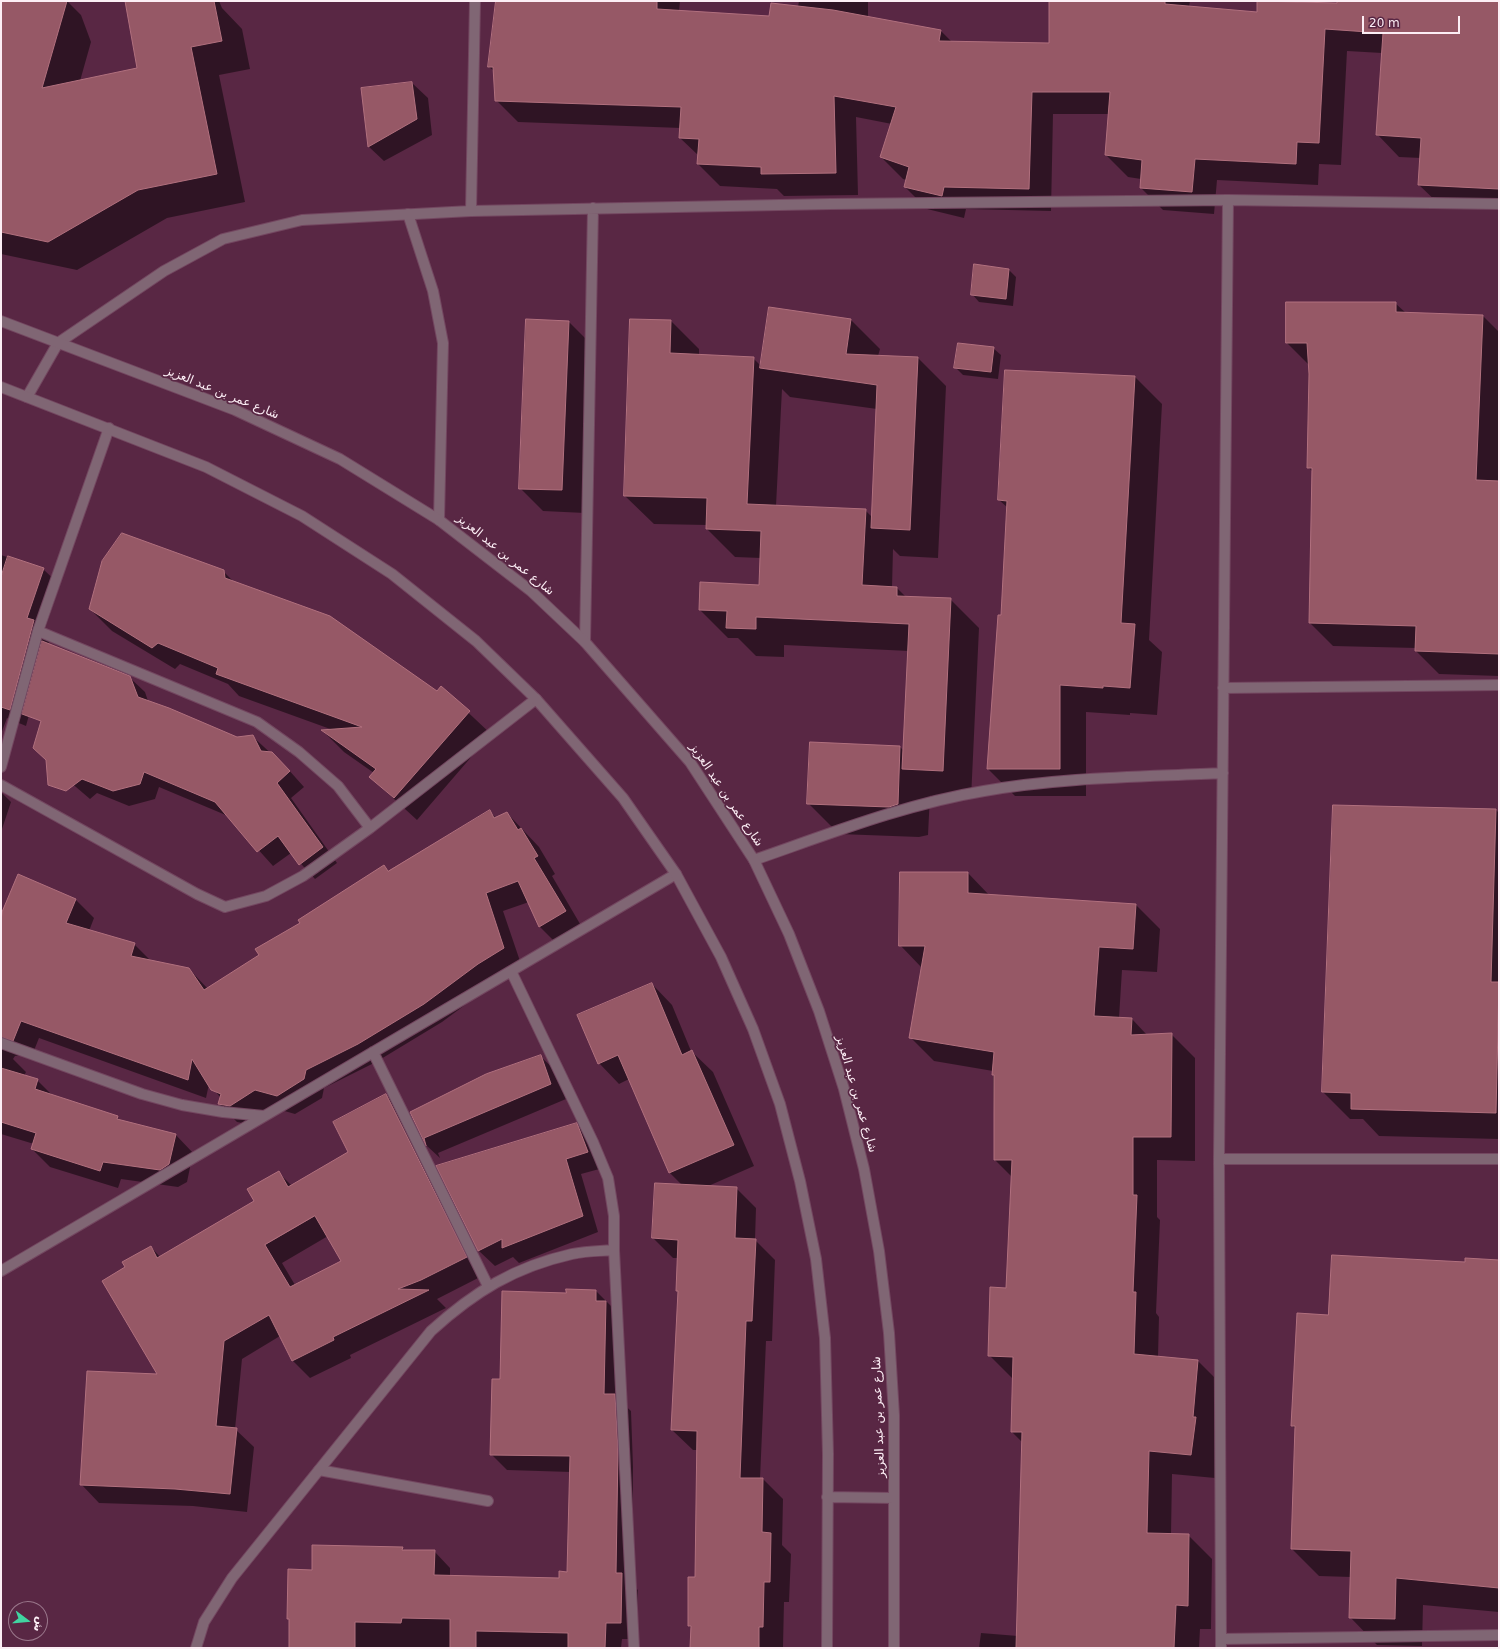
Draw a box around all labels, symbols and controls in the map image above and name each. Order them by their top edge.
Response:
scale bar [1364,8,1462,34]
text: 20 m [1369,16,1400,30]
street label: شارع عمر بن عبد العزيز [163,364,281,422]
street label: شارع عمر بن عبد العزيز [453,511,557,599]
street label: شارع عمر بن عبد العزيز [686,741,766,849]
street label: شارع عمر بن عبد العزيز [832,1034,880,1154]
street label: شارع عمر بن عبد العزيز [870,1356,888,1478]
north arrow [8,1601,48,1641]
text: ش [31,1615,47,1633]

